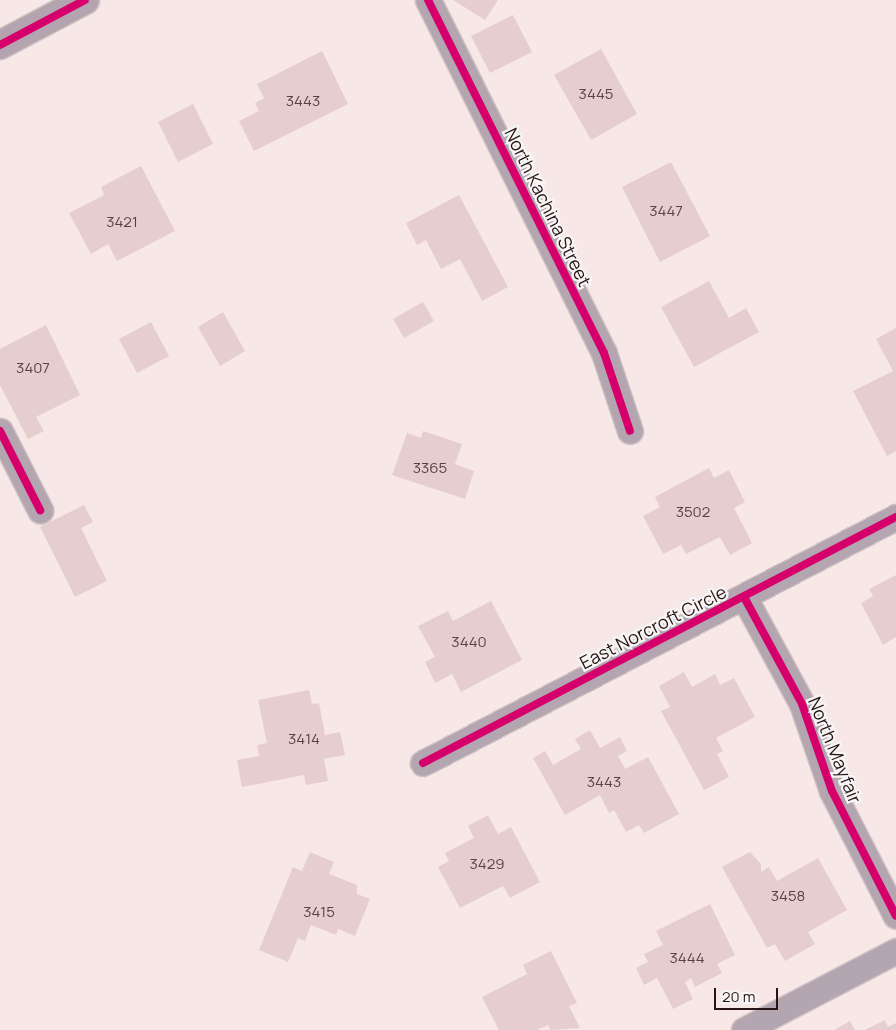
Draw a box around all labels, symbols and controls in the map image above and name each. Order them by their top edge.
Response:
house number: 3445 [579,85,613,103]
house number: 3443 [286,92,320,110]
street label: North Kachina Street [500,124,596,290]
house number: 3447 [649,202,683,220]
house number: 3421 [106,213,138,231]
house number: 3407 [16,359,50,377]
house number: 3365 [413,459,447,477]
house number: 3502 [676,503,710,521]
street label: East Norcroft Circle [576,581,730,673]
house number: 3440 [451,633,487,651]
street label: North Mayfair [804,694,866,806]
house number: 3414 [288,730,320,748]
house number: 3443 [587,773,621,791]
house number: 3429 [470,855,504,873]
house number: 3458 [771,887,805,905]
house number: 3415 [303,903,335,921]
house number: 3444 [669,949,705,967]
scale bar [716,978,780,1010]
text: 20 m [722,986,755,1007]

